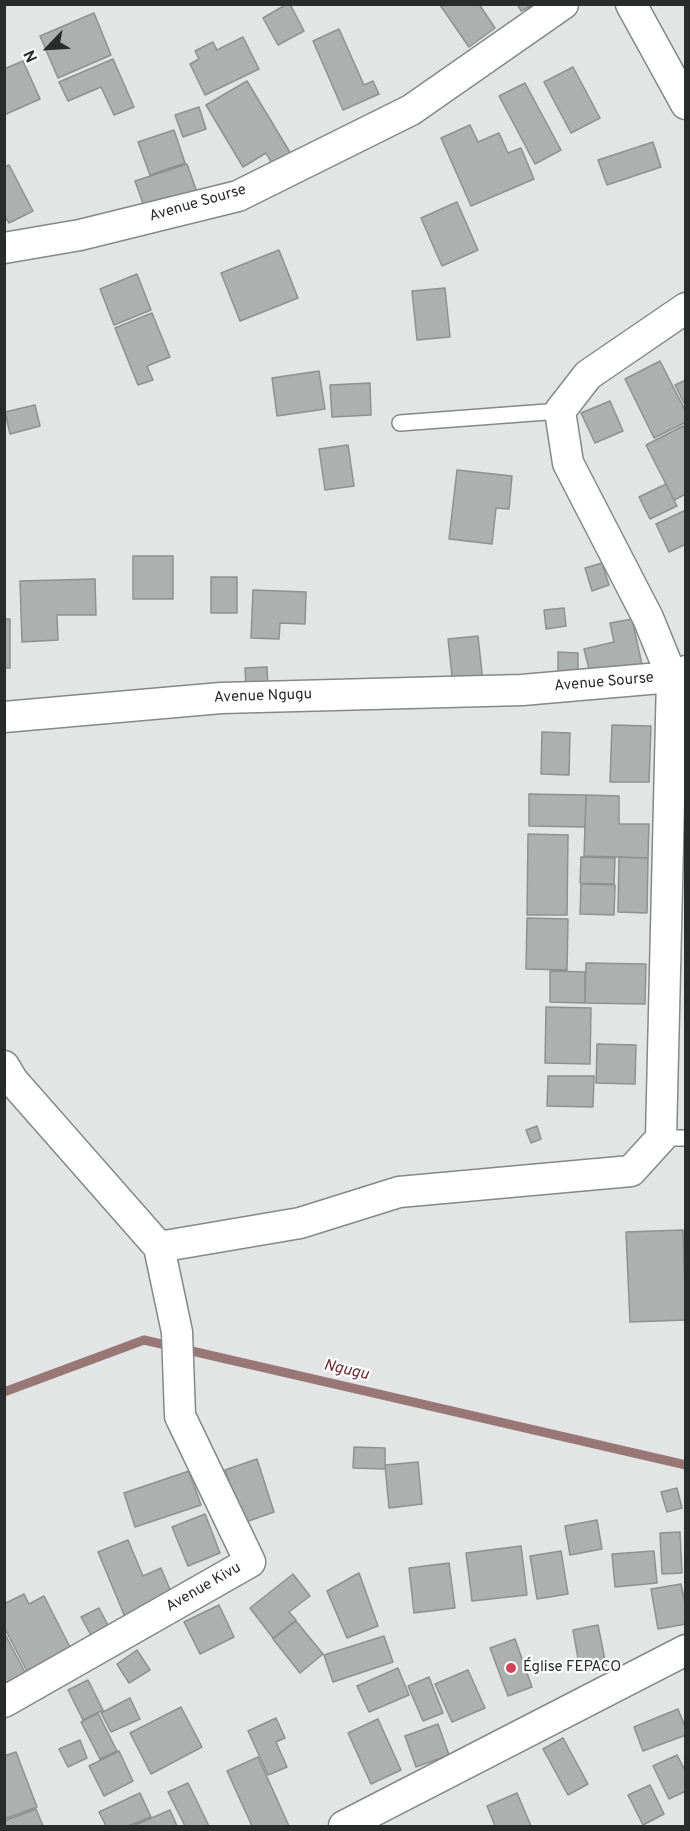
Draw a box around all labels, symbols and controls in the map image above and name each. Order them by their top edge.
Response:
north arrow [18,18,78,78]
text: N [20,46,43,65]
street label: Avenue Sourse [147,182,249,226]
street label: Avenue Sourse [553,670,655,696]
street label: Avenue Ngugu [214,686,312,708]
water label: Ngugu [322,1357,370,1385]
street label: Avenue Kivu [163,1559,245,1617]
place label: Église FEPACO [523,1659,621,1677]
marker: Église FEPACO [504,1661,518,1675]

